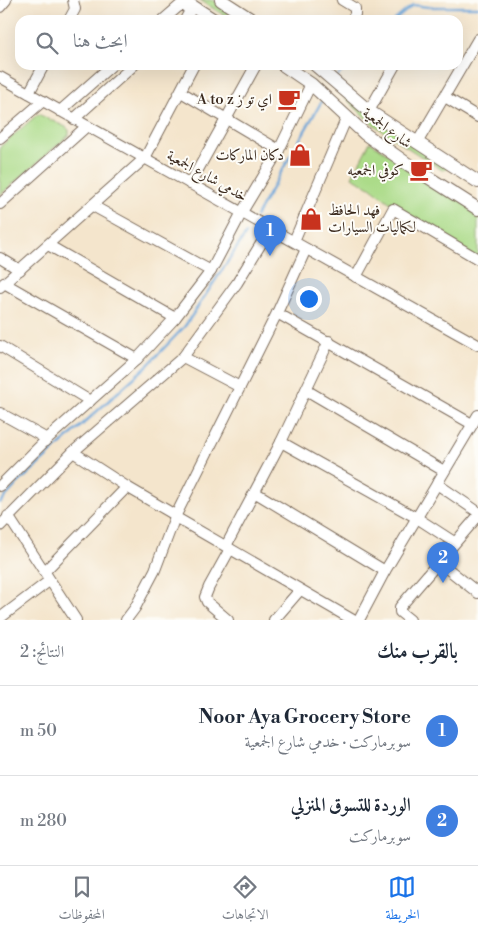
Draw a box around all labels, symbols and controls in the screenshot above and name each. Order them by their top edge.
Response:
search box [15,15,463,70]
icon: search [33,29,61,57]
text: ابحث هنا [73,29,128,53]
cafe icon: A to z اي تو ز [276,86,302,112]
place label: A to z اي تو ز [196,90,272,111]
street label: شارع الجمعية [357,103,415,155]
shop icon: دكان الماركات [287,142,313,168]
street label: خدمي شارع الجمعية [162,146,251,209]
place label: دكان الماركات [216,146,284,165]
cafe icon: كوفي الجمعيه [408,157,434,183]
place label: كوفي الجمعيه [347,161,404,182]
place label: فهد الحافظ لكماليات السيارات [328,201,416,237]
shop icon: فهد الحافظ لكماليات السيارات [298,206,324,232]
pin: 1 [254,215,286,256]
your location [296,286,322,312]
pin: 2 [427,542,459,583]
text: بالقرب منك [377,639,458,665]
text: النتائج: 2 [20,642,64,662]
text: Noor Aya Grocery Store [199,705,411,729]
text: 50 m [20,721,57,741]
text: 1 [438,721,446,741]
text: سوبرماركت · خدمي شارع الجمعية [245,732,411,752]
text: الوردة للتسوق المنزلي [291,793,411,817]
text: 280 m [20,811,67,831]
text: 2 [437,811,447,831]
text: سوبرماركت [349,826,411,846]
tab: المحفوظات [59,873,105,928]
tab: الاتجاهات [222,873,268,928]
tab: الخريطة [385,873,420,928]

